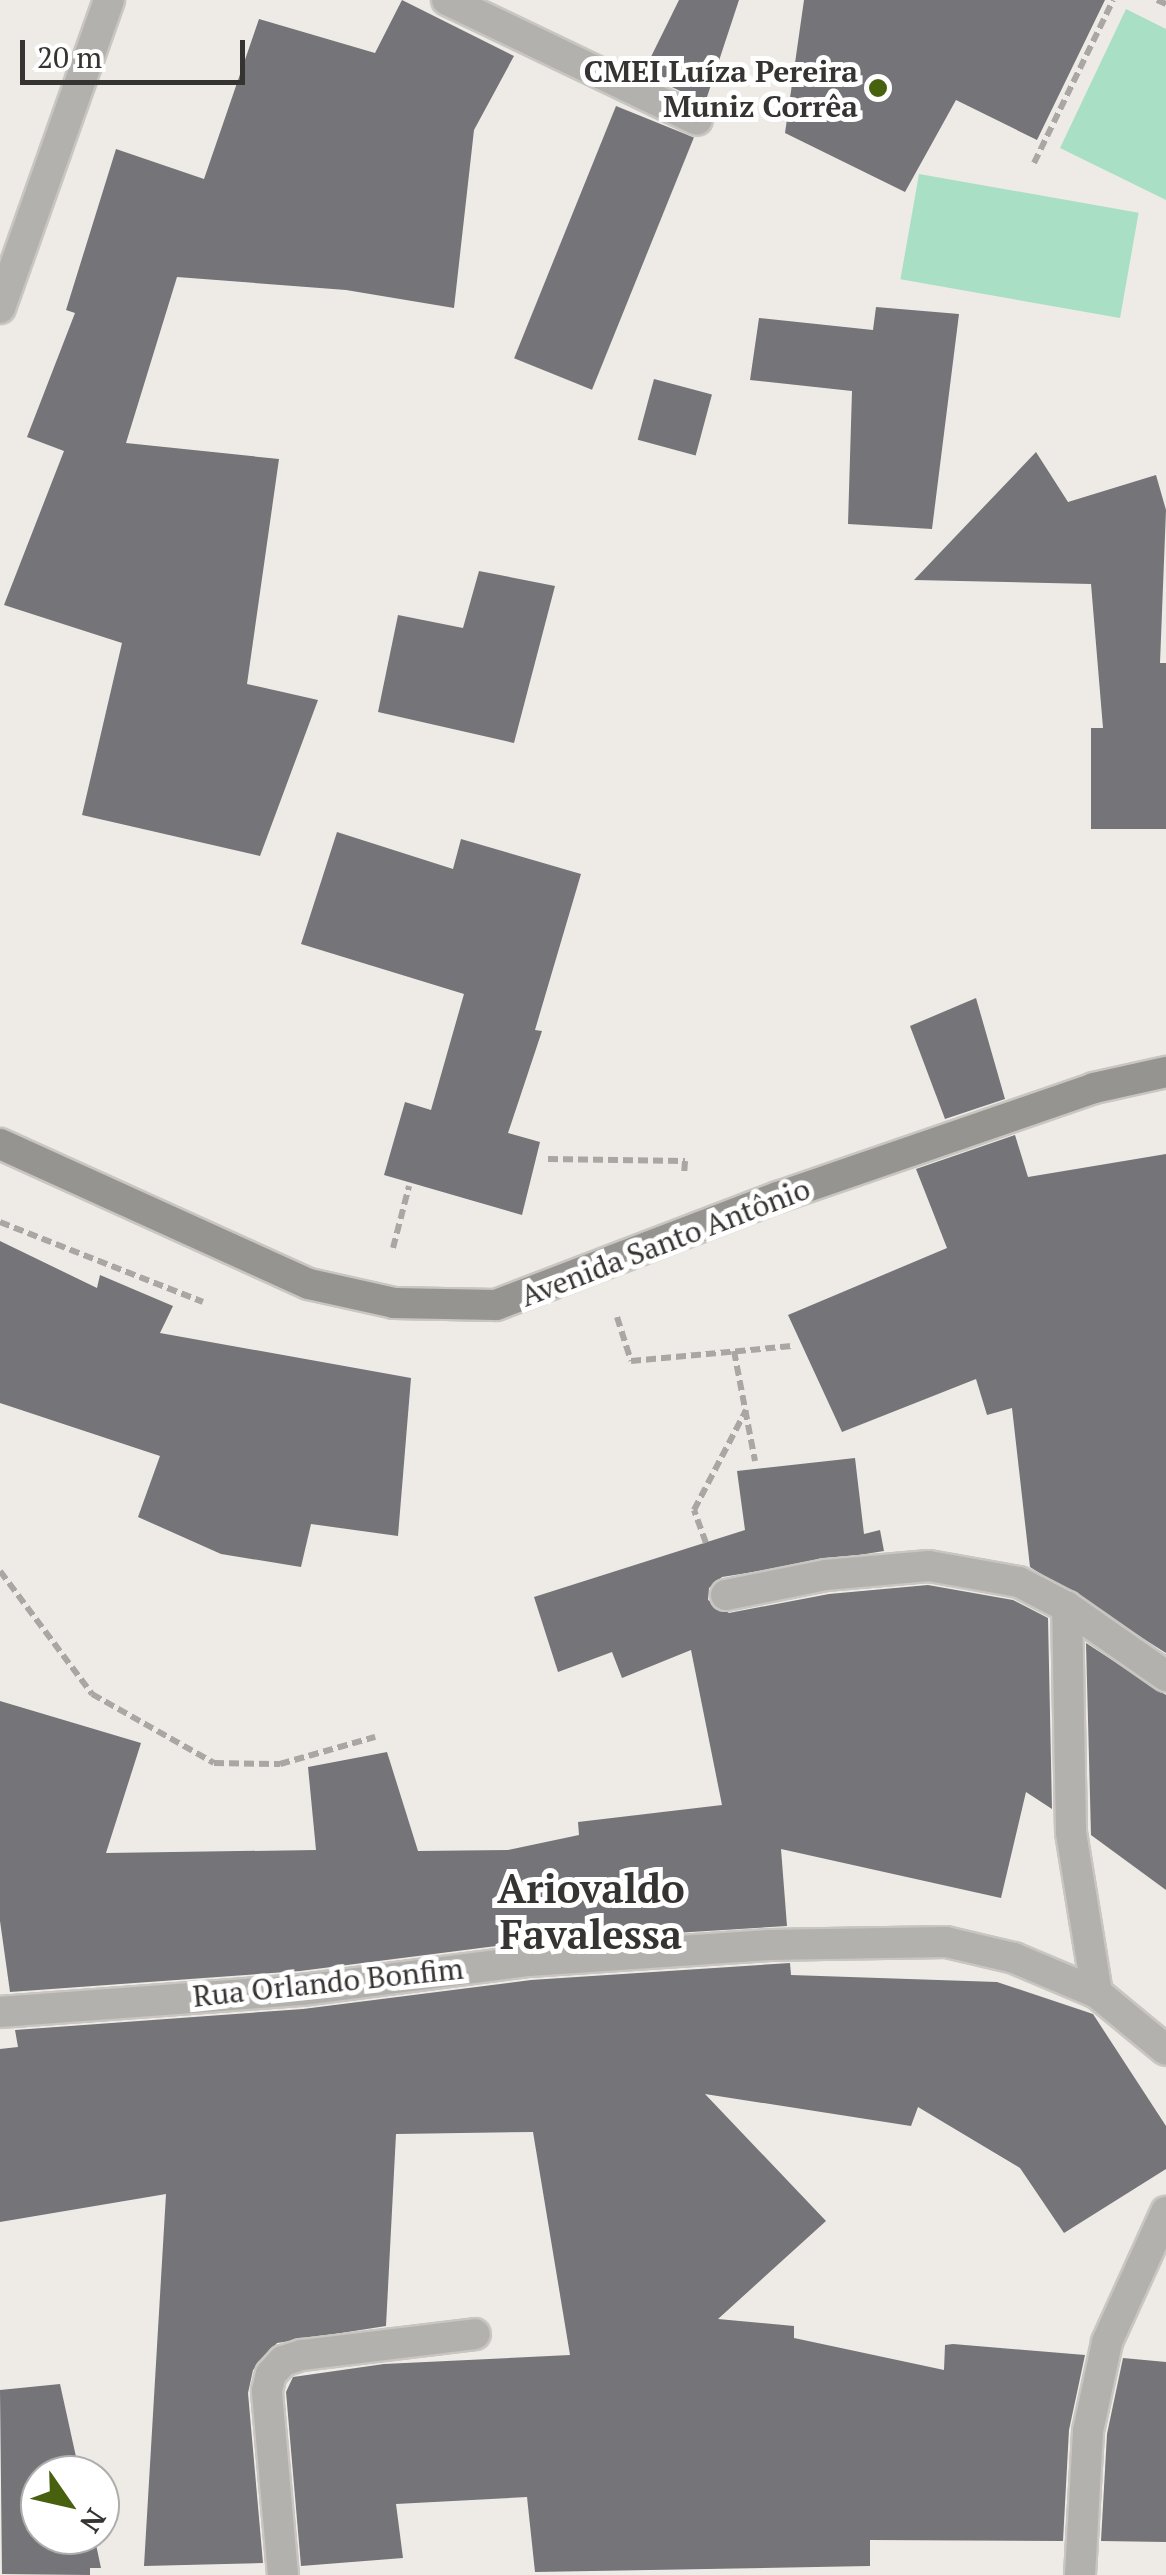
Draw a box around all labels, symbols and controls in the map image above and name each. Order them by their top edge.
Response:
scale bar [25,20,250,82]
text: 20 m [37,37,102,77]
place label: CMEI Luíza Pereira Muniz Corrêa [584,53,858,124]
marker: CMEI Luíza Pereira Muniz Corrêa [867,77,889,99]
street label: Avenida Santo Antônio [515,1170,815,1314]
district label: Ariovaldo Favalessa [497,1864,685,1958]
street label: Rua Orlando Bonfim [191,1950,465,2014]
north arrow [20,2455,120,2555]
text: N [72,2502,115,2540]

